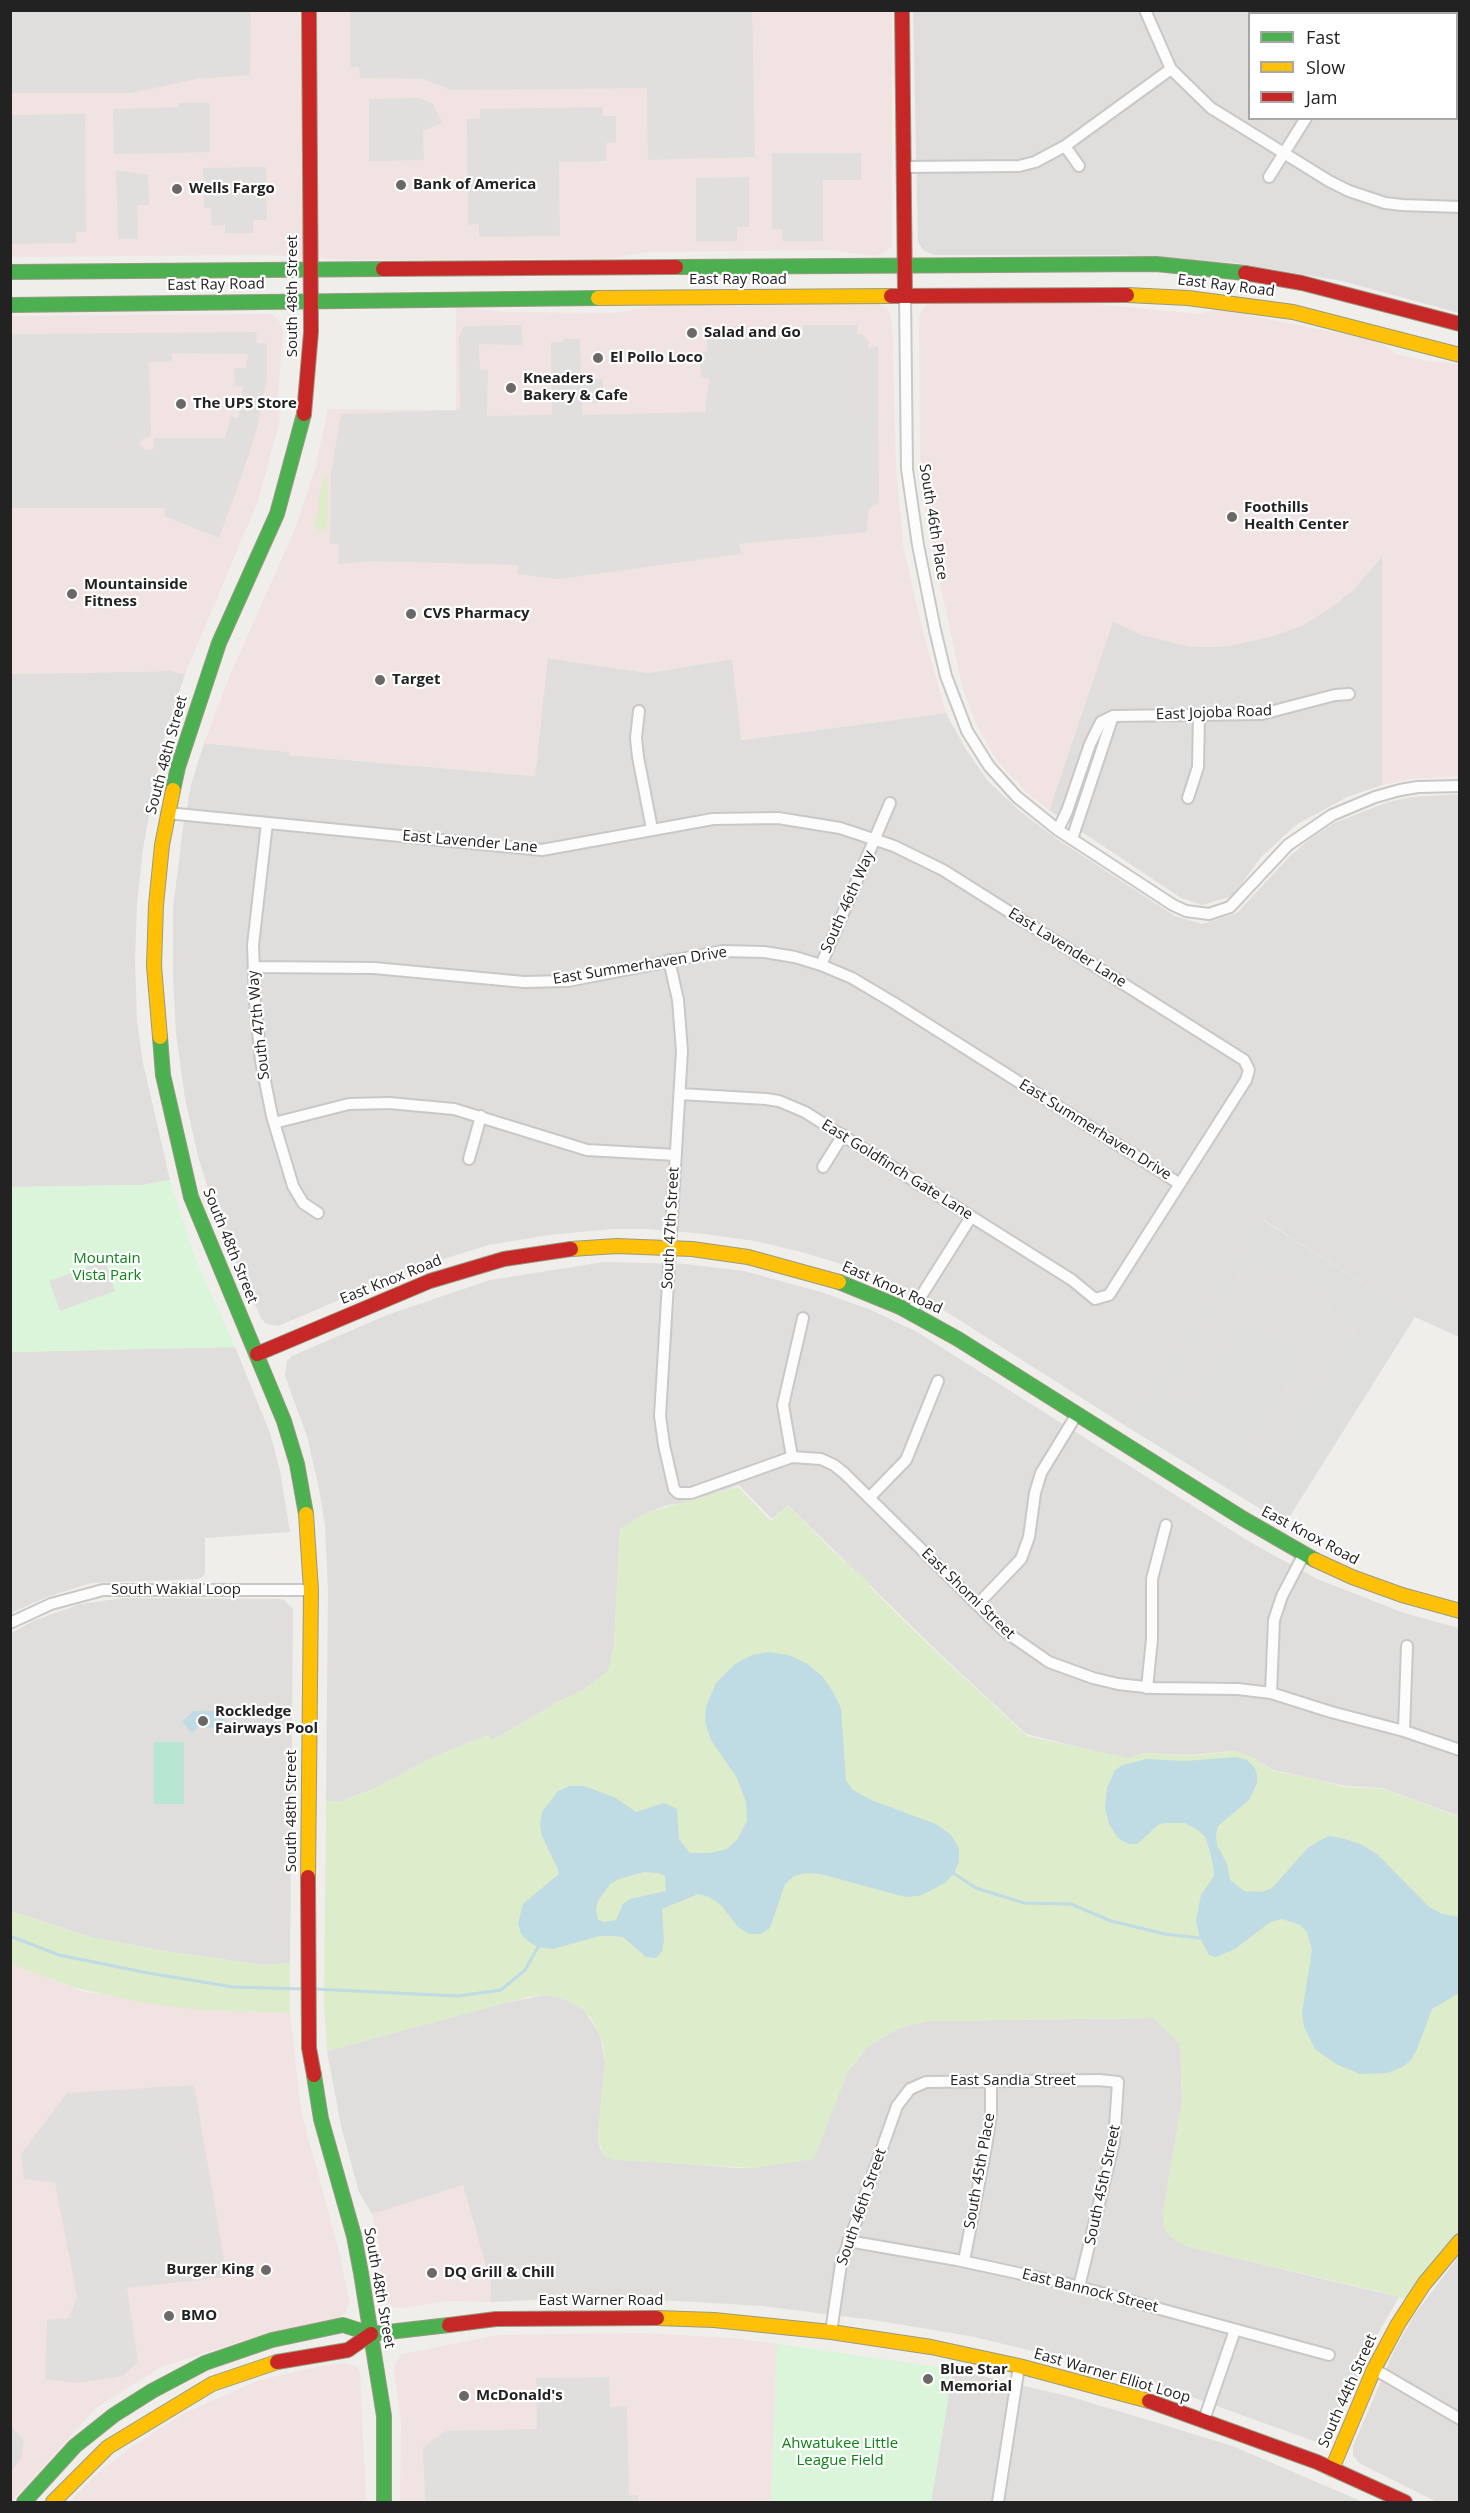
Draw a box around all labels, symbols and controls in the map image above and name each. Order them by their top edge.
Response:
legend [1248,12,1458,120]
text: Fast [1306,25,1340,49]
text: Slow [1306,55,1345,79]
text: Jam [1306,85,1338,109]
place label: Bank of America [413,176,536,194]
marker: Bank of America [394,178,408,192]
place label: Wells Fargo [189,180,275,198]
marker: Wells Fargo [170,182,184,196]
street label: South 48th Street [284,235,302,357]
street label: East Ray Road [689,271,787,289]
street label: East Ray Road [1176,271,1276,301]
street label: East Ray Road [167,275,265,295]
place label: Salad and Go [704,324,801,342]
marker: Salad and Go [685,326,699,340]
place label: El Pollo Loco [610,349,703,367]
marker: El Pollo Loco [591,351,605,365]
place label: Kneaders Bakery & Cafe [523,370,628,405]
marker: Kneaders Bakery & Cafe [504,381,518,395]
place label: The UPS Store [193,395,297,413]
marker: The UPS Store [174,397,188,411]
street label: South 46th Place [915,463,951,581]
place label: Foothills Health Center [1244,499,1349,534]
marker: Foothills Health Center [1225,510,1239,524]
place label: Mountainside Fitness [84,576,188,611]
marker: Mountainside Fitness [65,587,79,601]
place label: CVS Pharmacy [423,605,530,623]
marker: CVS Pharmacy [404,607,418,621]
place label: Target [392,671,440,689]
marker: Target [373,673,387,687]
street label: South 48th Street [142,694,192,816]
street label: East Jojoba Road [1156,702,1272,724]
street label: East Lavender Lane [402,827,538,857]
street label: South 46th Way [817,848,879,956]
street label: East Lavender Lane [1005,904,1129,992]
street label: East Summerhaven Drive [552,943,728,989]
street label: South 47th Way [244,969,274,1081]
street label: East Summerhaven Drive [1016,1076,1174,1184]
street label: East Goldfinch Gate Lane [818,1116,976,1224]
street label: South 47th Street [659,1166,683,1290]
street label: South 48th Street [199,1186,261,1306]
park label: Mountain Vista Park [73,1250,141,1285]
street label: East Knox Road [338,1251,444,1309]
street label: East Knox Road [839,1258,945,1318]
street label: East Knox Road [1258,1503,1362,1569]
street label: East Shomi Street [918,1545,1018,1643]
street label: South Wakial Loop [111,1581,241,1599]
place label: Rockledge Fairways Pool [215,1703,318,1738]
marker: Rockledge Fairways Pool [196,1714,210,1728]
street label: South 48th Street [283,1750,301,1872]
street label: East Sandia Street [950,2072,1076,2090]
street label: South 45th Place [961,2112,999,2230]
street label: South 45th Street [1081,2123,1125,2247]
street label: South 46th Street [834,2146,890,2268]
street label: South 48th Street [360,2226,398,2350]
place label: Burger King [166,2261,254,2279]
marker: Burger King [259,2263,273,2277]
place label: DQ Grill & Chill [444,2264,555,2282]
street label: East Bannock Street [1020,2265,1160,2317]
marker: DQ Grill & Chill [425,2266,439,2280]
street label: East Warner Road [539,2292,663,2310]
place label: BMO [181,2307,217,2325]
marker: BMO [162,2309,176,2323]
street label: South 44th Street [1315,2331,1381,2451]
street label: East Warner Elliot Loop [1032,2345,1192,2407]
place label: Blue Star Memorial [940,2361,1012,2396]
marker: Blue Star Memorial [921,2372,935,2386]
place label: McDonald's [476,2387,563,2405]
marker: McDonald's [457,2389,471,2403]
park label: Ahwatukee Little League Field [782,2435,898,2470]

